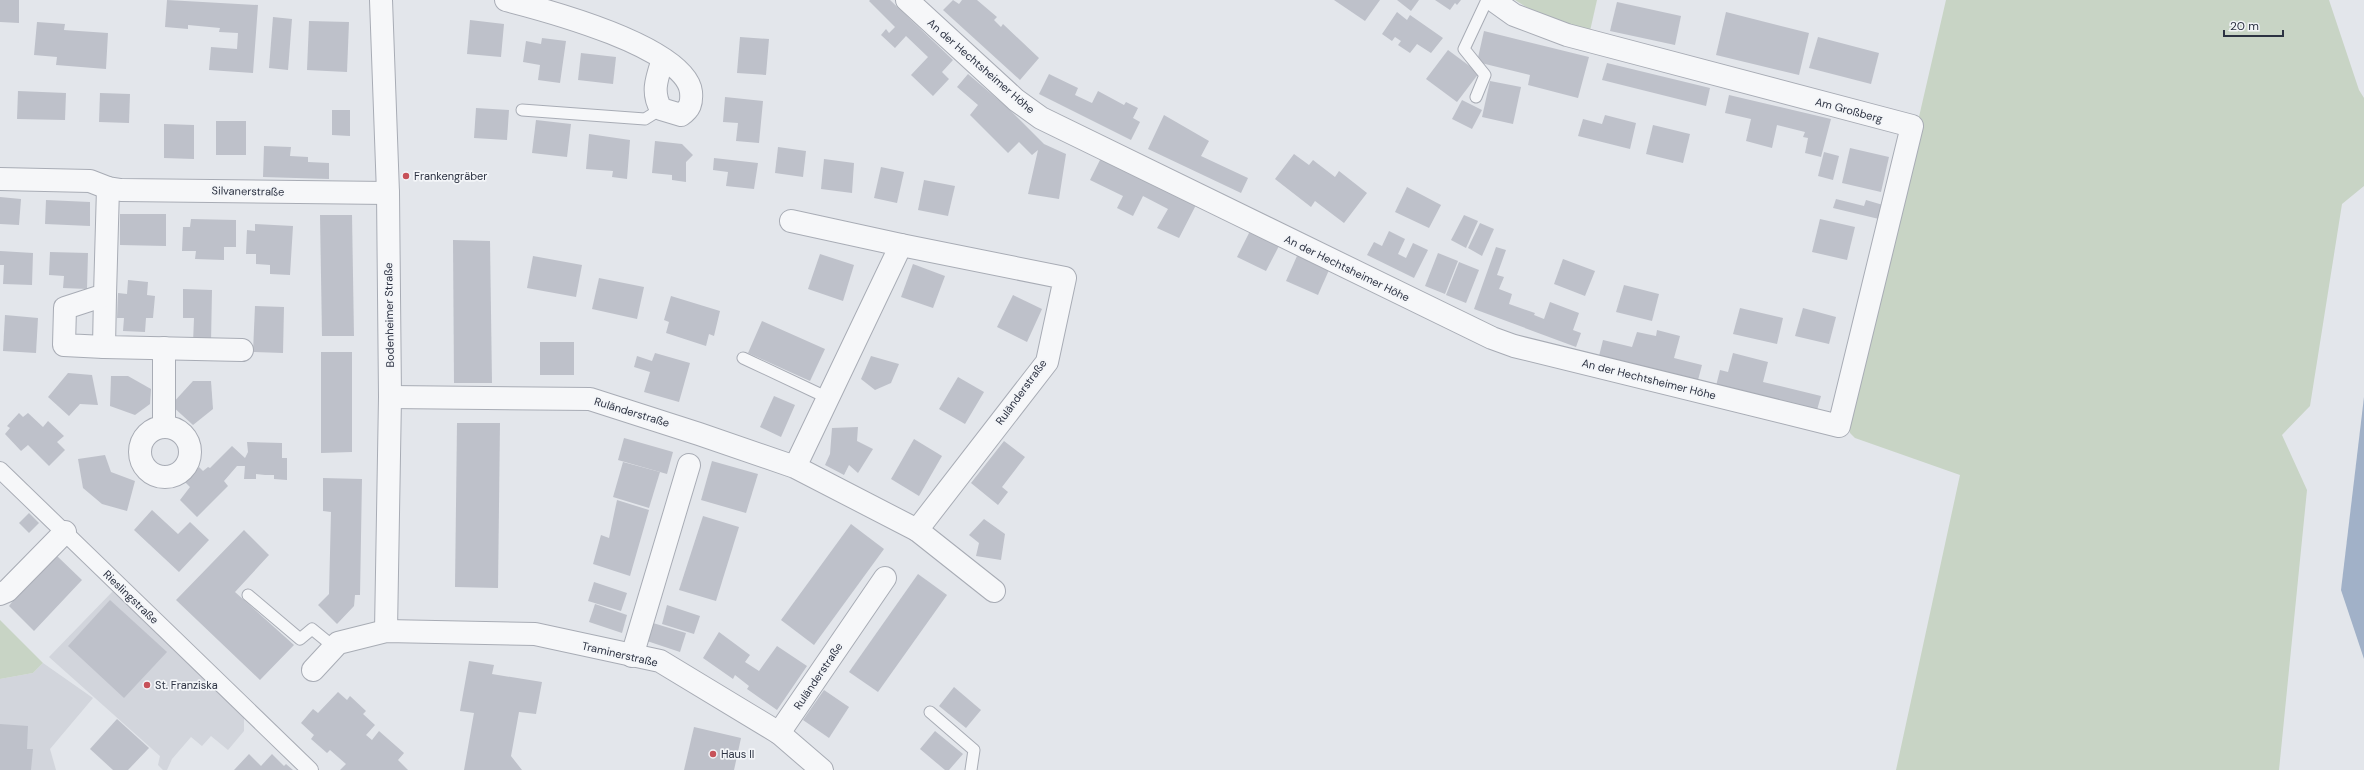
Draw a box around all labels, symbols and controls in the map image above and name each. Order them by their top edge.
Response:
scale bar [2224,12,2283,38]
street label: An der Hechtsheimer Höhe [924,16,1038,116]
text: 20 m [2230,18,2259,34]
street label: Am Großberg [1814,94,1884,126]
place label: Frankengräber [414,169,487,183]
marker: Frankengräber [401,171,411,181]
street label: Silvanerstraße [212,183,284,199]
street label: An der Hechtsheimer Höhe [1282,232,1412,304]
street label: Bodenheimer Straße [381,262,397,368]
street label: Ruländerstraße [992,356,1050,428]
street label: An der Hechtsheimer Höhe [1580,356,1718,402]
street label: Ruländerstraße [593,394,671,430]
street label: Rieslingstraße [100,567,162,627]
street label: Traminerstraße [581,638,659,670]
street label: Ruländerstraße [790,640,846,712]
place label: St. Franziska [155,678,218,692]
marker: St. Franziska [142,680,152,690]
place label: Haus II [721,747,754,761]
marker: Haus II [708,749,718,759]

